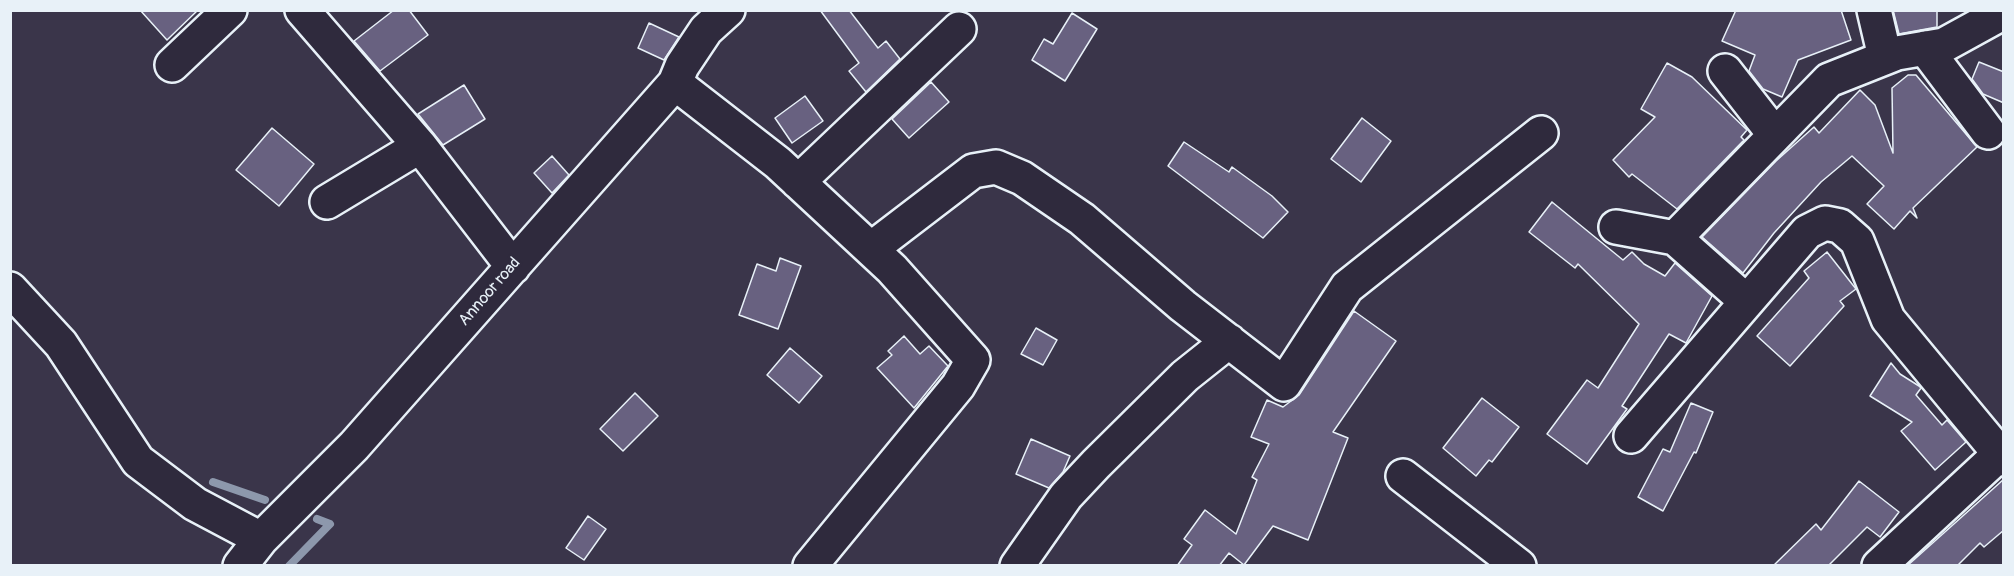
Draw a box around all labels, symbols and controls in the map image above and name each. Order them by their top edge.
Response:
street label: Annoor road [455,254,525,330]

